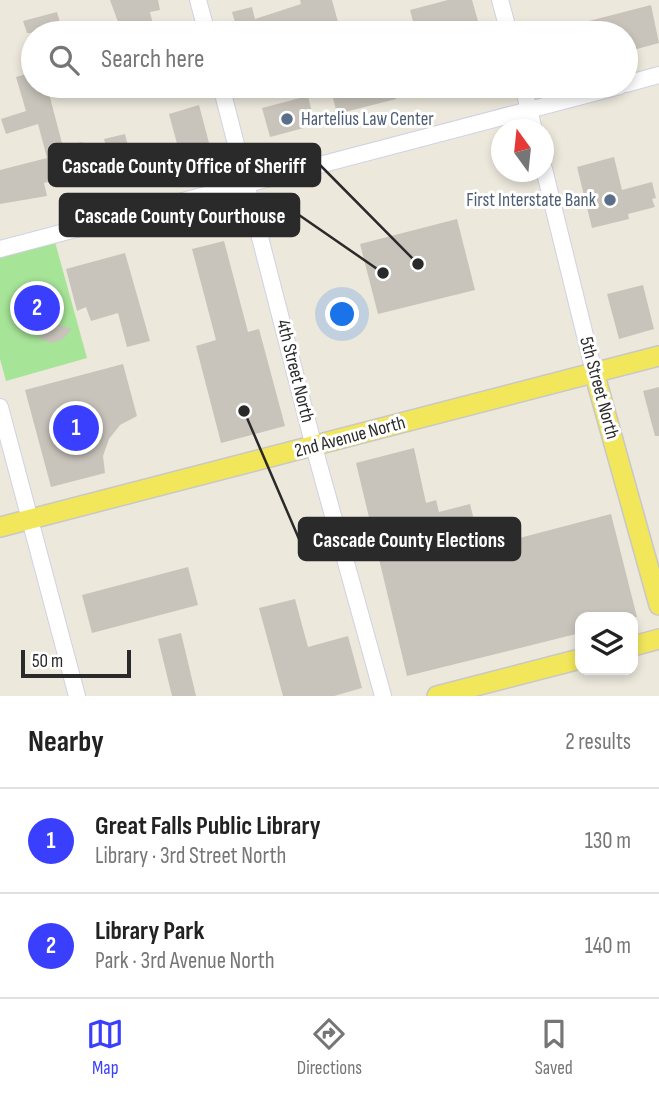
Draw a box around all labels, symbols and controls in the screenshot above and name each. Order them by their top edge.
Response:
search box [21,21,638,98]
icon: search [45,41,83,79]
text: Search here [101,44,204,75]
place label: Hartelius Law Center [301,108,434,131]
marker: Hartelius Law Center [279,111,295,127]
north arrow [491,119,554,182]
callout: Cascade County Office of Sheriff [49,144,320,186]
text: Cascade County Office of Sheriff [62,154,307,179]
place label: First Interstate Bank [466,189,597,212]
marker: First Interstate Bank [602,192,618,208]
callout: Cascade County Courthouse [60,194,299,236]
text: Cascade County Courthouse [75,204,285,229]
pin: 2 [14,282,60,334]
your location [325,297,359,331]
street label: 4th Street North [271,317,319,425]
street label: 5th Street North [574,334,624,442]
pin: 1 [53,402,99,454]
street label: 2nd Avenue North [292,411,408,463]
callout: Cascade County Elections [299,518,520,560]
text: Cascade County Elections [313,528,505,553]
map controls [575,612,638,675]
button: layers [575,612,638,675]
scale bar [21,647,131,679]
text: 50 m [32,650,63,673]
text: Nearby [28,724,104,760]
text: 2 results [565,728,631,756]
text: Great Falls Public Library [95,811,321,842]
text: 1 [46,827,56,855]
text: 130 m [585,827,631,855]
text: Library · 3rd Street North [95,842,286,870]
text: Library Park [95,916,204,947]
text: 2 [46,932,56,960]
text: 140 m [585,932,631,960]
text: Park · 3rd Avenue North [95,947,275,975]
tab: Map [86,1015,124,1080]
tab: Directions [297,1015,362,1080]
tab: Saved [535,1015,573,1080]

